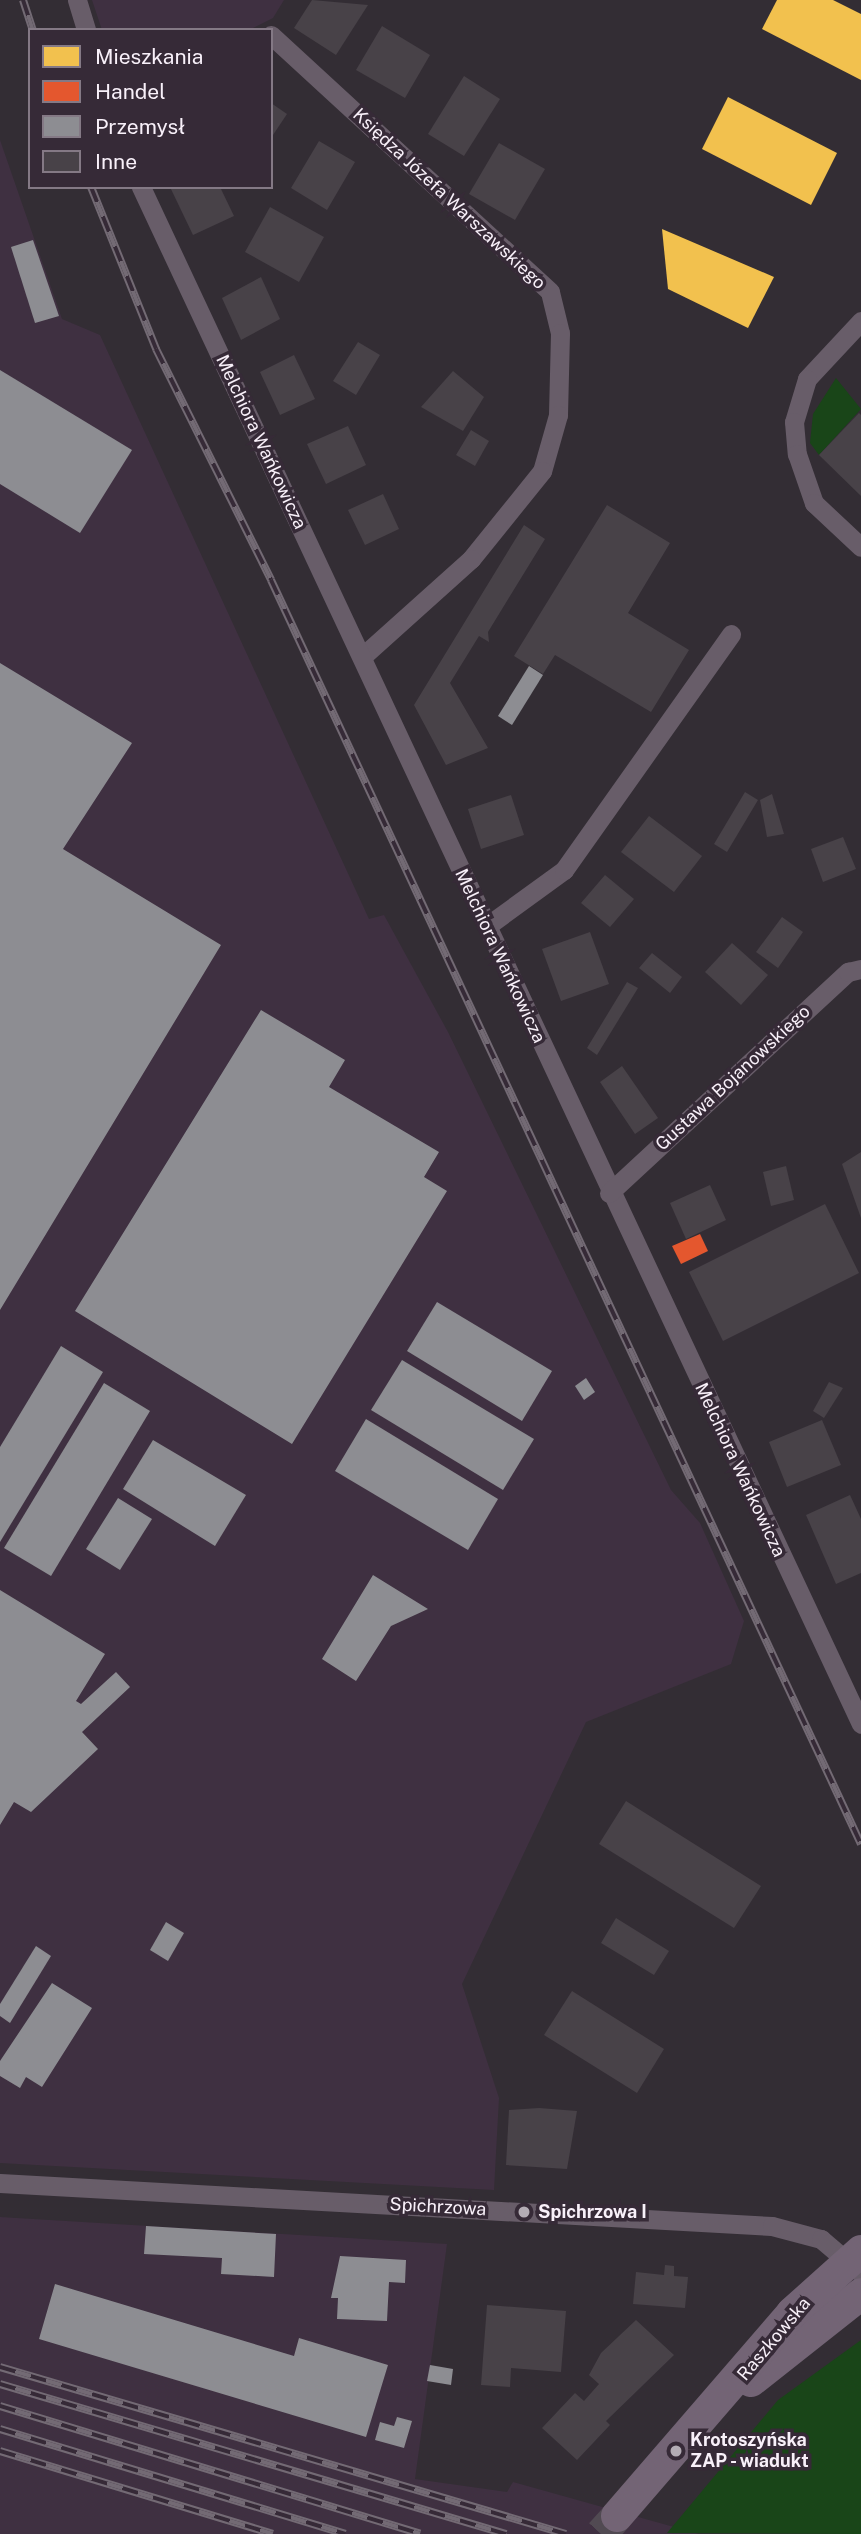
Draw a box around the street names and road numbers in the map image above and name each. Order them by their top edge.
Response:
street label: Księdza Józefa Warszawskiego [348,104,550,294]
street label: Melchiora Wańkowicza [211,351,311,533]
street label: Melchiora Wańkowicza [450,865,550,1047]
street label: Gustawa Bojanowskiego [651,1001,815,1155]
street label: Melchiora Wańkowicza [690,1379,790,1561]
street label: Spichrzowa [389,2194,487,2220]
street label: Raszkowska [733,2293,815,2385]

